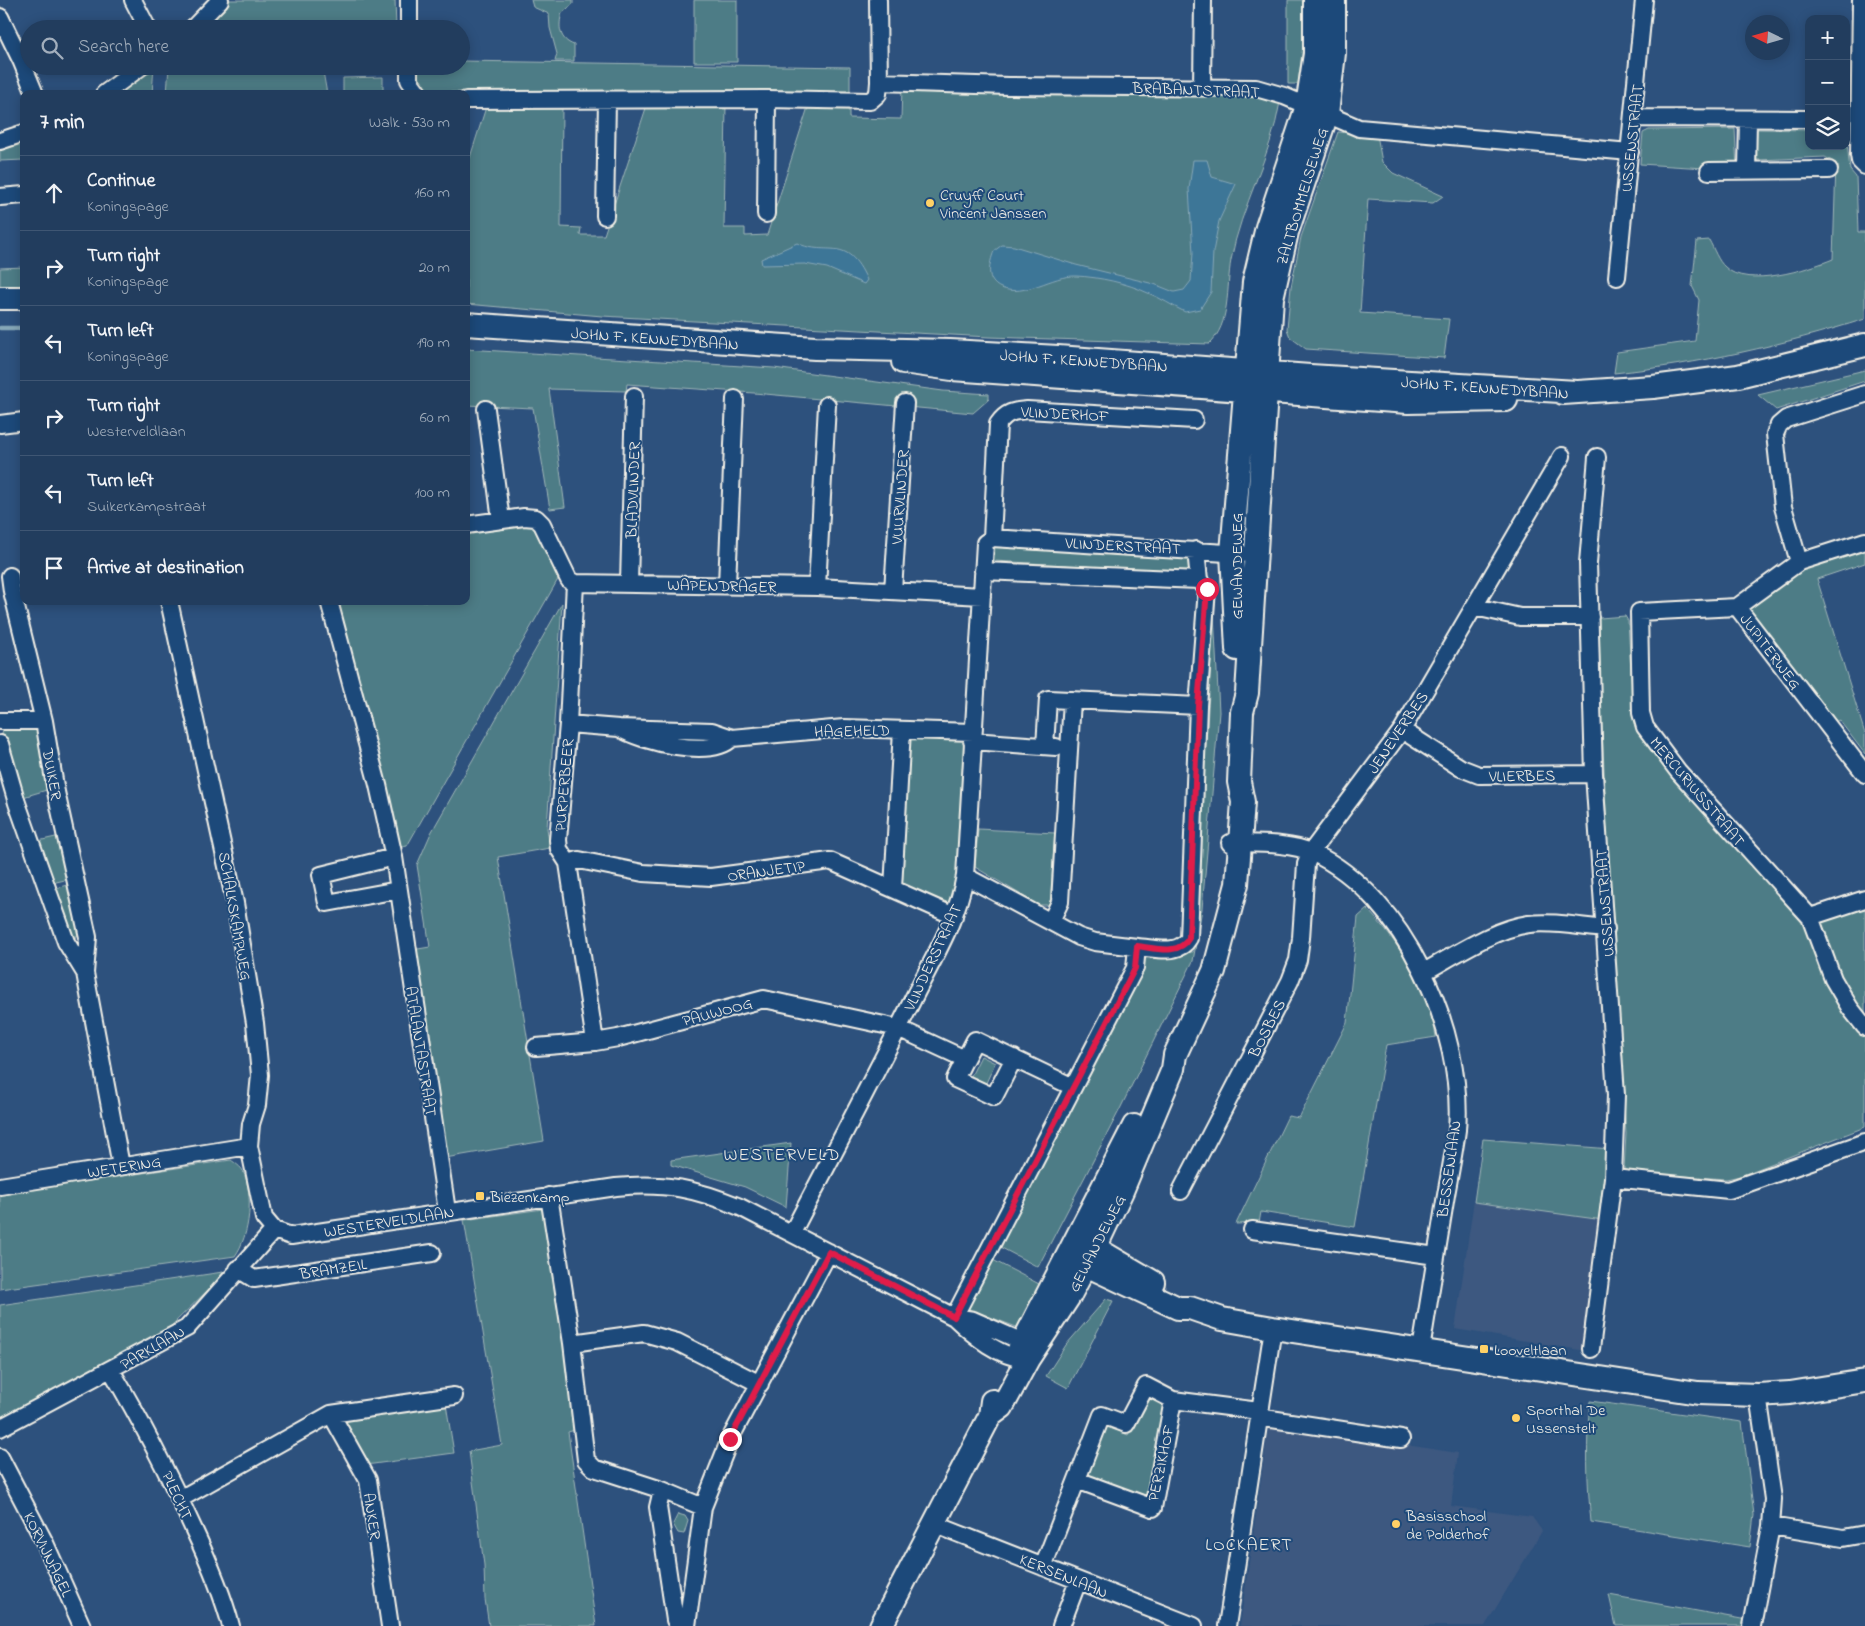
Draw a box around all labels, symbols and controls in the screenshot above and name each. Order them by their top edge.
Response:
north arrow [1745,15,1790,60]
map controls [1805,15,1850,150]
button: + [1805,15,1850,60]
search box [20,20,470,75]
icon: search [38,34,66,62]
text: Search here [78,34,169,61]
button: − [1805,60,1850,105]
street label: BRABANTSTRAAT [1131,77,1260,105]
street label: USSENSTRAAT [1615,83,1651,193]
button: layers [1805,105,1850,150]
text: 7 min [40,108,84,138]
text: Walk · 530 m [369,111,450,135]
street label: ZALTBOMMELSEWEG [1271,125,1335,268]
text: Continue [87,168,155,195]
icon: ahead [40,179,68,207]
text: 160 m [415,181,450,205]
place label: Cruyff Court Vincent Janssen [939,184,1046,226]
text: Koningspage [87,195,169,219]
marker: Cruyff Court Vincent Janssen [924,197,936,209]
text: Turn right [87,243,160,270]
icon: right [40,254,68,282]
text: 20 m [419,256,450,280]
text: Koningspage [87,270,169,294]
text: Turn left [87,318,154,345]
street label: JOHN F. KENNEDYBAAN [570,322,740,358]
icon: left [40,329,68,357]
text: 190 m [417,331,450,355]
street label: JOHN F. KENNEDYBAAN [999,344,1169,380]
text: Koningspage [87,345,169,369]
street label: JOHN F. KENNEDYBAAN [1400,371,1570,407]
text: Turn right [87,393,160,420]
street label: VLINDERHOF [1019,401,1110,429]
icon: right [40,404,68,432]
text: 60 m [420,406,450,430]
text: Westerveldlaan [87,420,186,444]
street label: BLADVLINDER [620,441,648,540]
street label: VUURVLINDER [886,449,916,546]
text: Turn left [87,468,154,495]
icon: left [40,479,68,507]
text: 100 m [415,481,450,505]
text: Suikerkampstraat [87,495,206,519]
street label: GEWANDEWEG [1226,513,1250,619]
street label: VLINDERSTRAAT [1064,532,1181,562]
icon: arrive [40,554,68,582]
text: Arrive at destination [87,555,244,582]
street label: WAPENDRAGER [667,574,777,600]
route start [1196,578,1219,601]
street label: JUPITERWEG [1733,609,1806,695]
street label: JENEVERBES [1362,687,1435,779]
street label: HAGEHELD [814,719,890,745]
street label: MERCURIUSSTRAAT [1643,732,1750,853]
street label: PURPERBEER [549,738,581,833]
street label: DUIKER [35,746,67,802]
street label: VLIERBES [1488,764,1555,790]
street label: USSENSTRAAT [1590,848,1622,958]
street label: SCHALKSKAMPWEG [211,850,257,982]
street label: ORANJETIP [726,855,807,889]
street label: VLINDERSTRAAT [898,900,969,1016]
street label: ATALANTASTRAAT [398,984,442,1118]
street label: PAUWOOG [680,992,755,1034]
street label: BOSBES [1242,996,1293,1063]
street label: BESSENLAAN [1431,1119,1469,1220]
district label: WESTERVELD [724,1143,840,1169]
street label: WETERING [86,1150,163,1186]
place label: Biezenkamp [489,1186,570,1210]
marker: Biezenkamp [474,1190,486,1202]
street label: GEWANDEWEG [1063,1191,1133,1297]
street label: WESTERVELDLAAN [323,1201,456,1245]
street label: BRAMZEIL [297,1253,369,1287]
street label: PARKLAAN [116,1321,190,1377]
place label: Looveltlaan [1494,1339,1566,1363]
marker: Looveltlaan [1478,1343,1490,1355]
place label: Sporthal De Ussenstelt [1526,1399,1606,1441]
marker: Sporthal De Ussenstelt [1510,1412,1522,1424]
street label: PERZIKHOF [1142,1422,1182,1504]
route end [719,1428,742,1451]
street label: PLECHT [154,1468,198,1524]
street label: ANKER [355,1491,387,1542]
place label: Basisschool de Polderhof [1405,1505,1490,1547]
street label: KORVIJNAGEL [16,1508,78,1601]
marker: Basisschool de Polderhof [1390,1518,1402,1530]
district label: LOCKAERT [1205,1533,1293,1559]
street label: KERSENLAAN [1015,1548,1111,1605]

